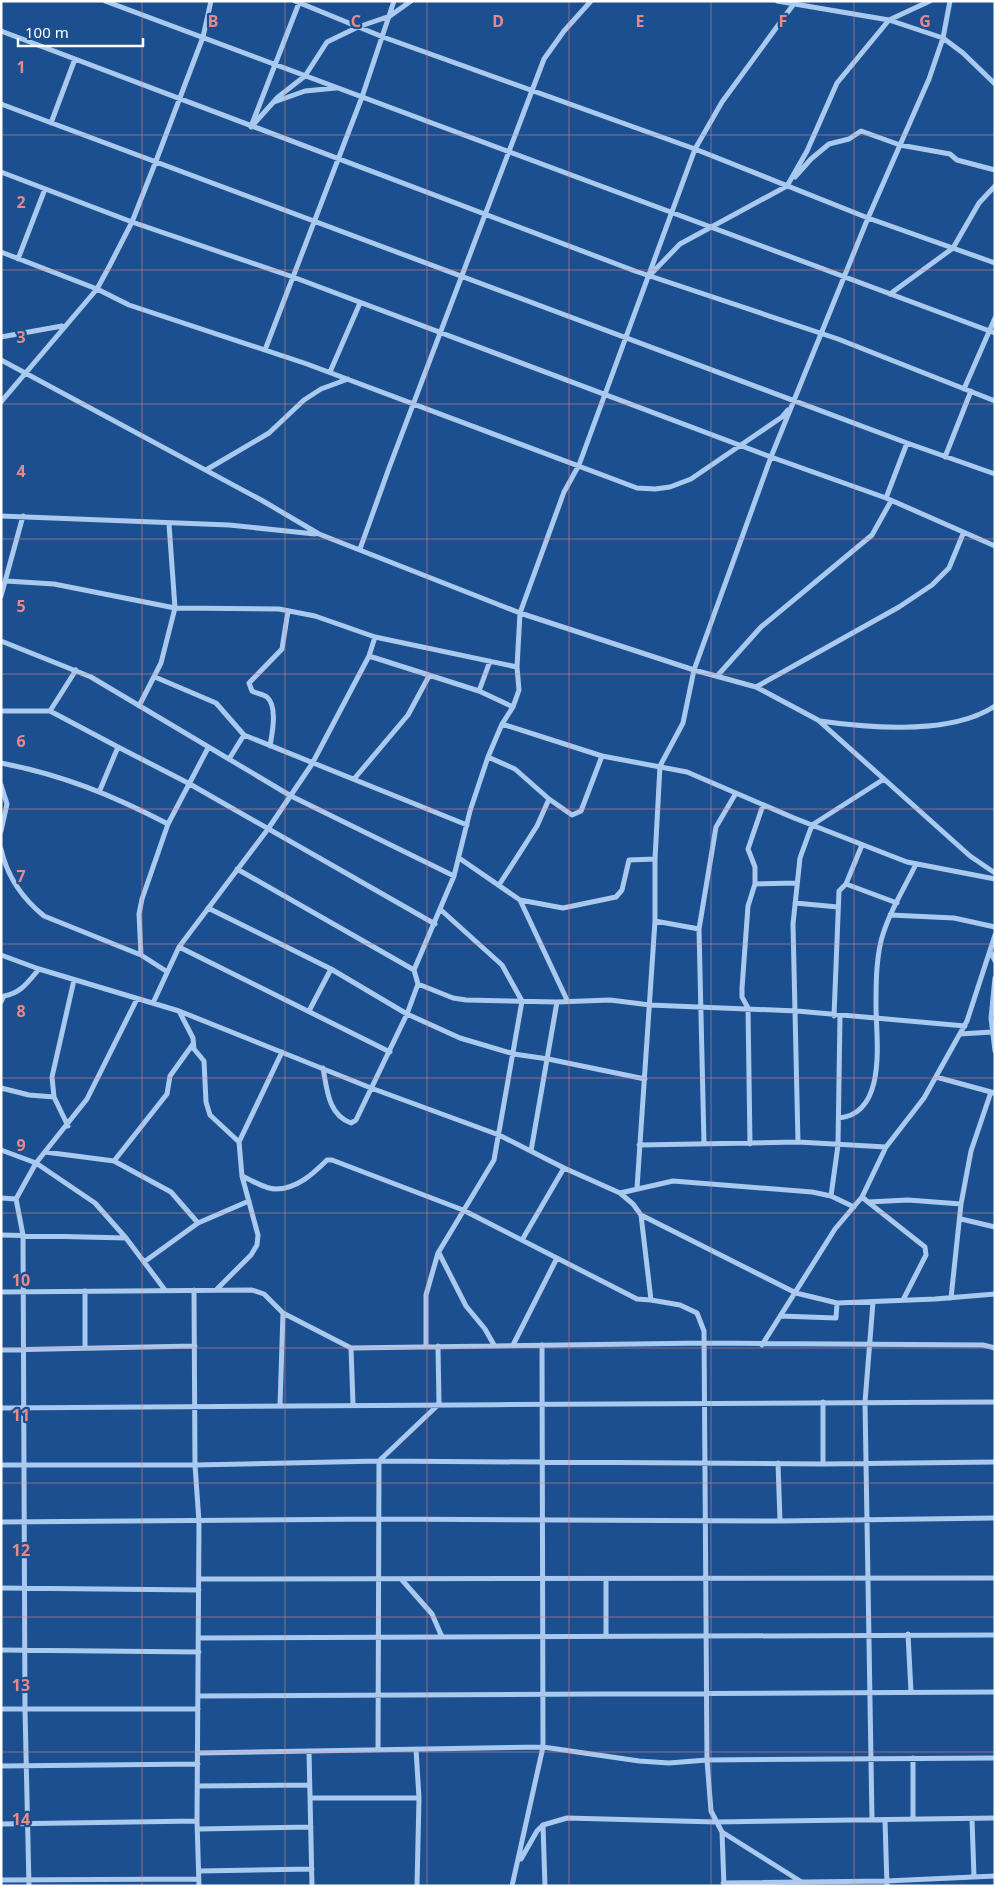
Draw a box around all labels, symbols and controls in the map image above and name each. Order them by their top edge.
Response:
text: B [208,10,218,32]
text: C [351,10,361,32]
text: D [492,10,504,32]
text: E [636,10,645,32]
text: F [779,10,787,32]
text: G [919,10,931,32]
scale bar [18,15,142,47]
text: 100 m [25,22,69,42]
text: 1 [16,56,26,78]
text: 2 [16,191,26,213]
text: 3 [16,326,26,348]
text: 4 [16,460,26,482]
text: 5 [16,595,26,617]
text: 6 [16,730,26,752]
text: 7 [16,865,26,887]
text: 8 [16,1000,26,1022]
text: 9 [16,1134,26,1156]
text: 10 [12,1269,30,1291]
text: 11 [12,1404,30,1426]
text: 12 [12,1539,30,1561]
text: 13 [12,1674,30,1696]
text: 14 [12,1808,30,1830]

